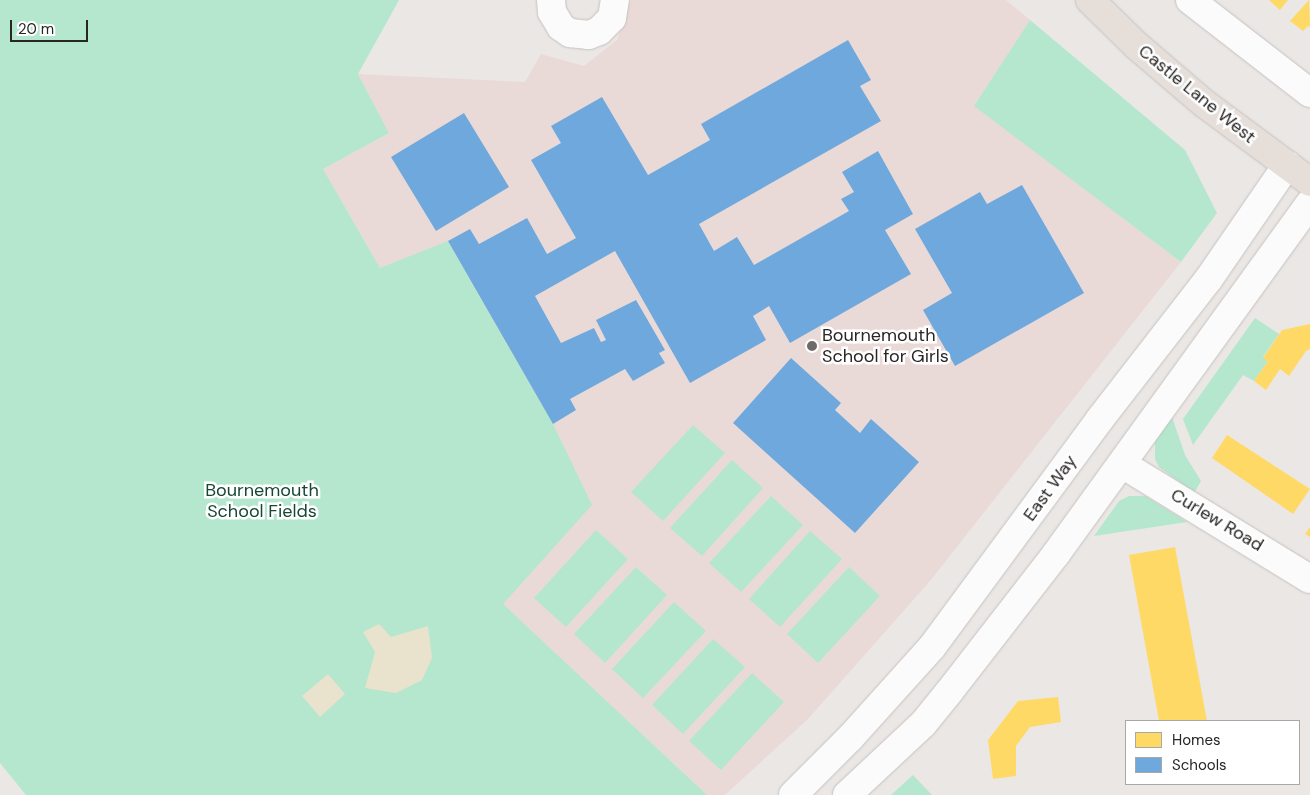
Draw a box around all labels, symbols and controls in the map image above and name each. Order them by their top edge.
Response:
scale bar [12,10,90,42]
text: 20 m [18,19,54,39]
street label: Castle Lane West [1134,40,1260,148]
place label: Bournemouth School for Girls [822,325,949,368]
marker: Bournemouth School for Girls [806,340,818,352]
street label: East Way [1019,451,1081,525]
park label: Bournemouth School Fields [205,480,319,522]
street label: Curlew Road [1167,484,1267,556]
legend [1125,720,1300,785]
text: Homes [1172,730,1221,750]
text: Schools [1172,755,1227,775]

